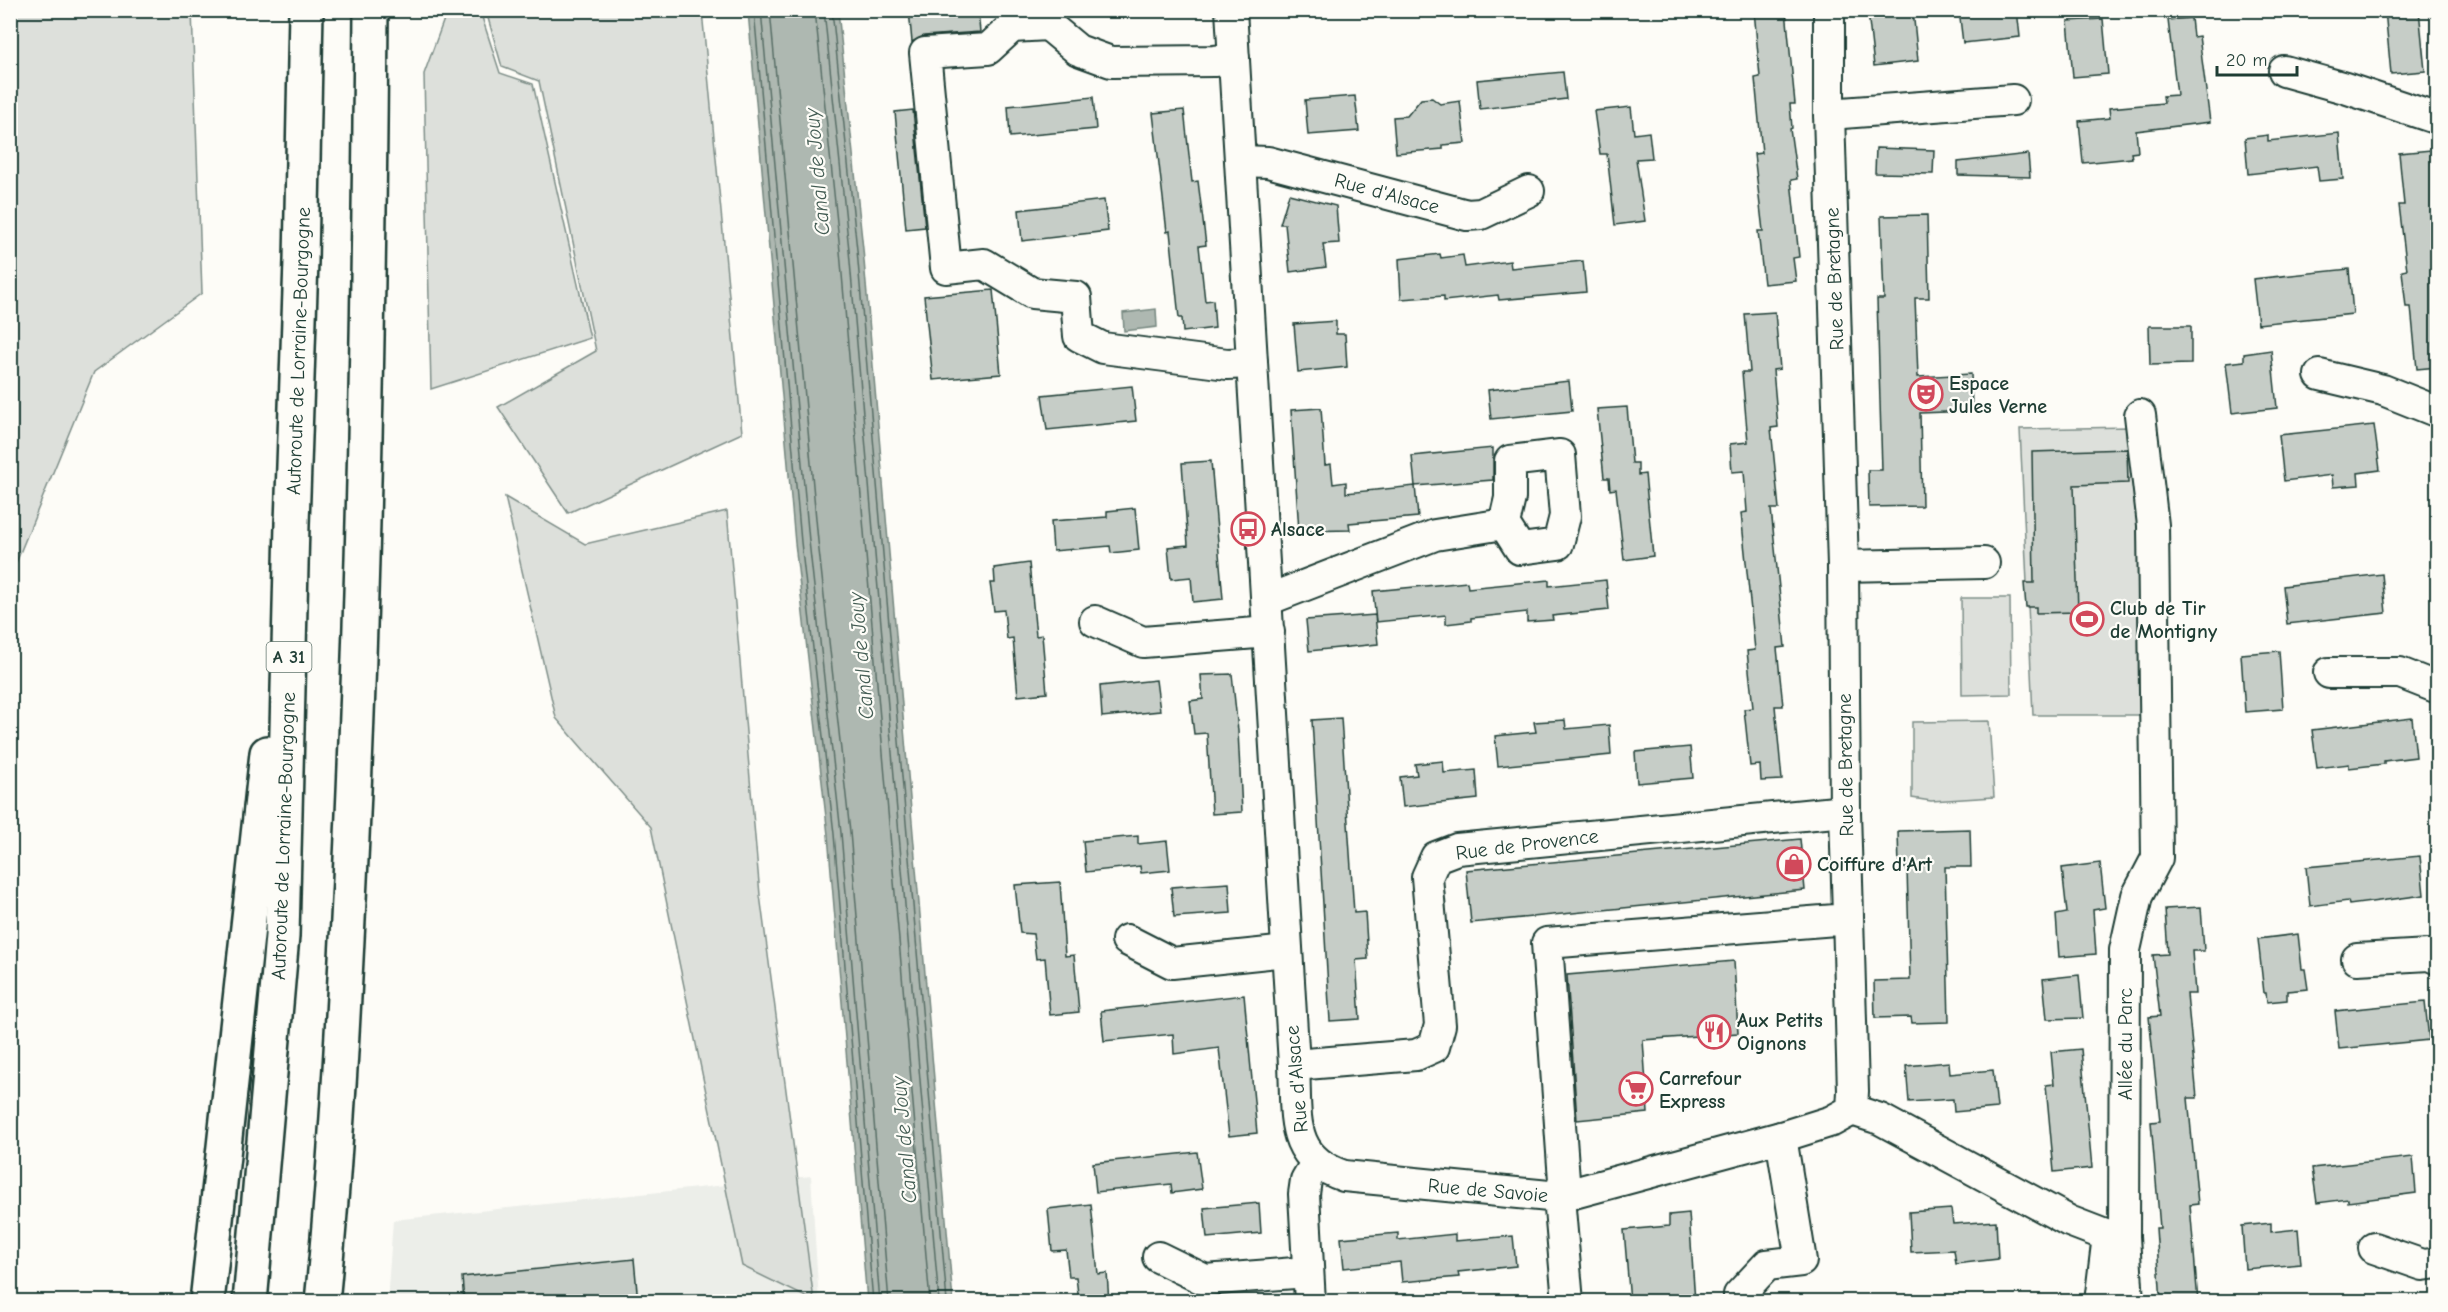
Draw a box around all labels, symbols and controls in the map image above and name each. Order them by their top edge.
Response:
scale bar [2217,39,2296,77]
text: 20 m [2226,50,2267,71]
water label: Canal de Jouy [799,106,835,237]
street label: Rue d'Alsace [1332,168,1442,219]
street label: Autoroute de Lorraine-Bourgogne [282,207,315,495]
street label: Rue de Bretagne [1821,207,1848,351]
place label: Espace Jules Verne [1949,372,2047,418]
theatre icon: Espace Jules Verne [1908,376,1944,412]
bus stop icon: Alsace [1230,511,1266,547]
place label: Alsace [1271,518,1325,541]
water label: Canal de Jouy [843,590,879,721]
place label: Club de Tir de Montigny [2110,597,2218,643]
sports icon: Club de Tir de Montigny [2069,601,2105,637]
road number: A 31 [266,642,312,672]
street label: Autoroute de Lorraine-Bourgogne [267,692,300,980]
street label: Rue de Bretagne [1833,693,1858,837]
street label: Rue de Provence [1454,824,1600,865]
shop icon: Coiffure d'Art [1776,846,1812,882]
place label: Coiffure d'Art [1817,853,1932,876]
street label: Allée du Parc [2114,988,2137,1100]
place label: Aux Petits Oignons [1737,1009,1823,1055]
restaurant icon: Aux Petits Oignons [1696,1014,1732,1050]
street label: Rue d'Alsace [1280,1024,1313,1134]
place label: Carrefour Express [1659,1067,1741,1113]
supermarket icon: Carrefour Express [1618,1071,1654,1107]
water label: Canal de Jouy [886,1074,922,1205]
street label: Rue de Savoie [1427,1174,1549,1207]

